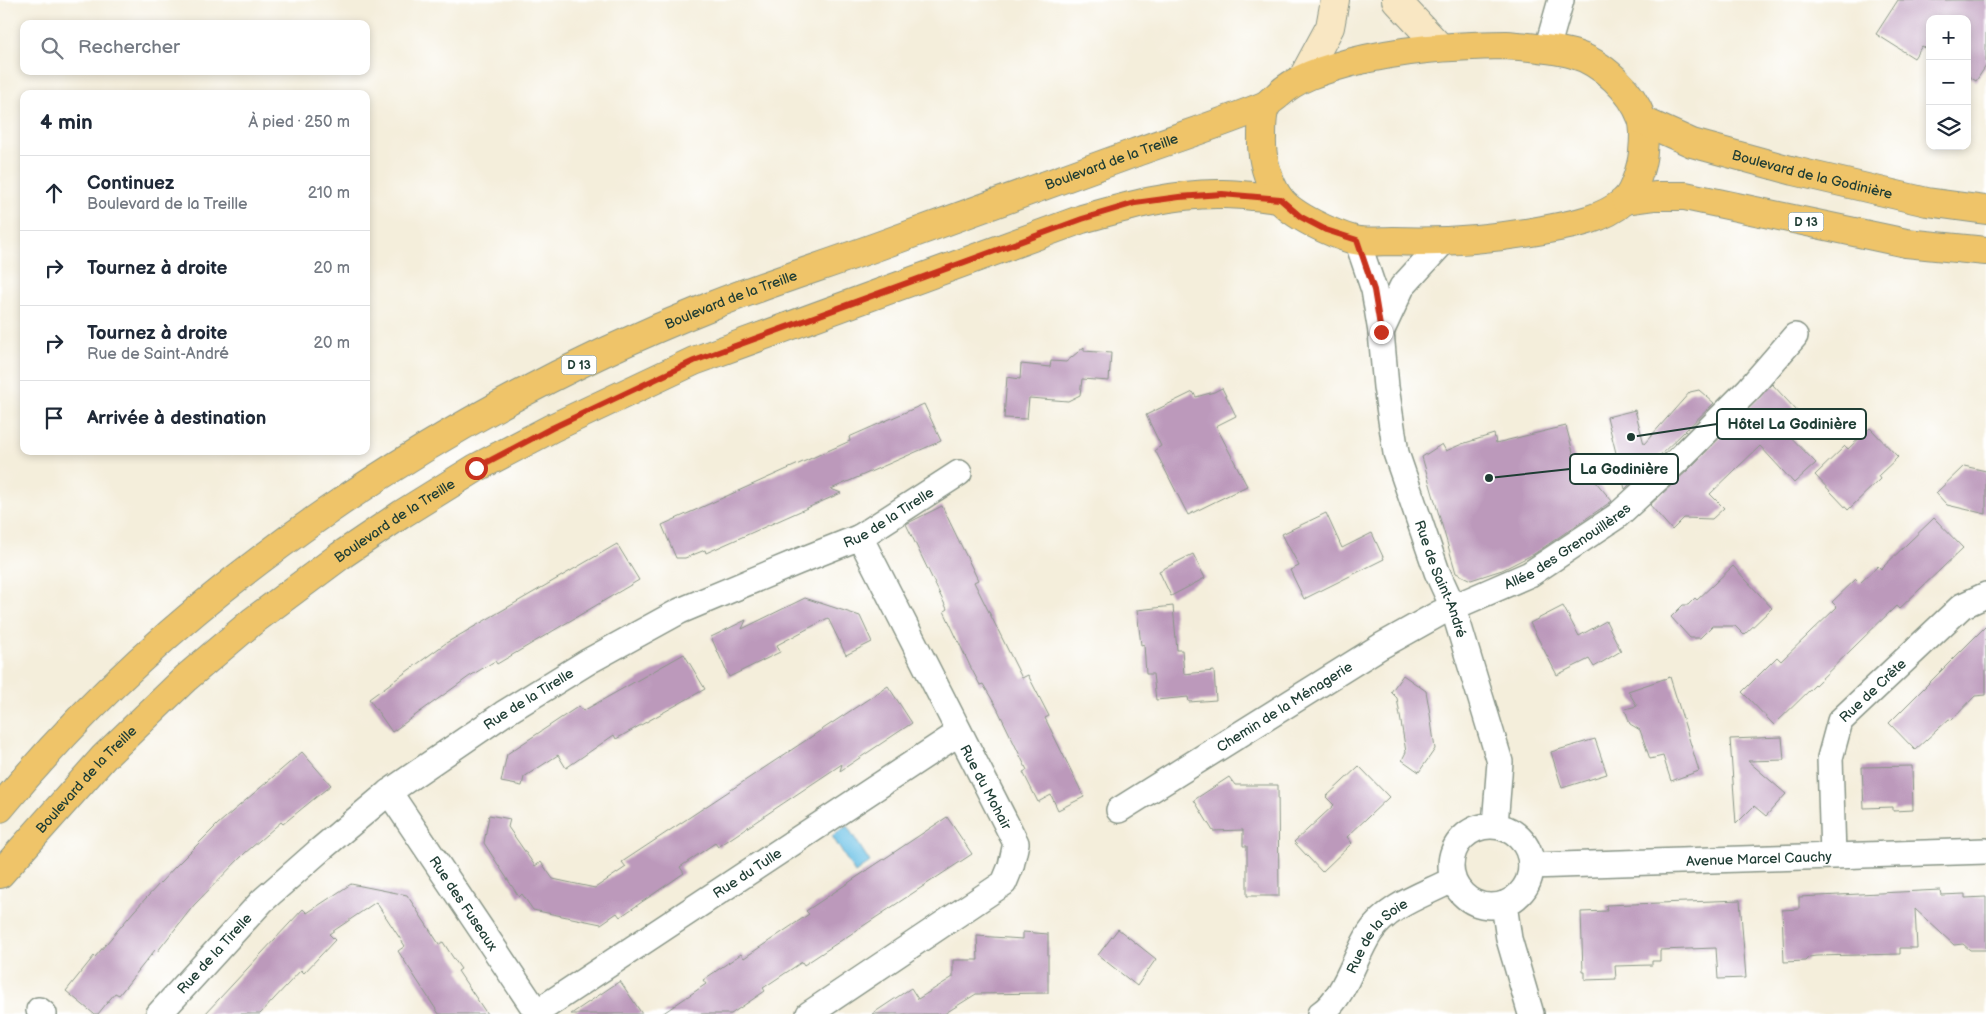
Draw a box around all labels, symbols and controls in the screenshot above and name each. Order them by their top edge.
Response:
map controls [1926,15,1971,150]
button: + [1926,15,1971,60]
search box [20,20,370,75]
icon: search [38,34,66,62]
text: Rechercher [78,36,180,59]
button: − [1926,60,1971,105]
button: layers [1926,105,1971,150]
text: 4 min [40,110,93,135]
text: À pied · 250 m [248,113,350,132]
street label: Boulevard de la Treille [1043,130,1181,194]
street label: Boulevard de la Godinière [1730,146,1894,203]
text: Continuez [87,172,174,195]
icon: ahead [40,179,68,207]
text: 210 m [308,184,350,203]
text: Boulevard de la Treille [87,195,248,214]
road number: D 13 [1788,212,1824,232]
icon: right [40,254,68,282]
text: Tournez à droite [87,257,228,280]
text: 20 m [314,259,350,278]
street label: Boulevard de la Treille [662,267,799,333]
route end [1370,321,1393,344]
text: Tournez à droite [87,322,228,345]
icon: right [40,329,68,357]
text: 20 m [314,334,350,353]
text: Rue de Saint-André [87,345,229,364]
road number: D 13 [562,356,596,374]
icon: arrive [40,404,68,432]
text: Arrivée à destination [87,407,266,430]
callout: Hôtel La Godinière [1717,409,1866,439]
text: Hôtel La Godinière [1727,415,1857,434]
callout: La Godinière [1570,454,1678,484]
route start [465,457,488,480]
text: La Godinière [1580,460,1668,479]
street label: Boulevard de la Treille [331,475,458,566]
street label: Rue de la Tirelle [841,484,937,552]
street label: Allée des Grenouillères [1502,500,1634,593]
street label: Rue de Saint-André [1411,518,1470,640]
street label: Rue de Crête [1836,655,1910,726]
street label: Chemin de la Ménagerie [1214,658,1356,756]
street label: Rue de la Tirelle [480,665,577,734]
street label: Boulevard de la Treille [32,722,140,837]
street label: Rue du Mohair [956,742,1015,833]
street label: Rue du Tulle [710,845,785,902]
street label: Avenue Marcel Cauchy [1686,848,1833,870]
street label: Rue des Fuseaux [425,853,501,955]
street label: Rue de la Soie [1343,895,1411,976]
street label: Rue de la Tirelle [174,910,256,998]

